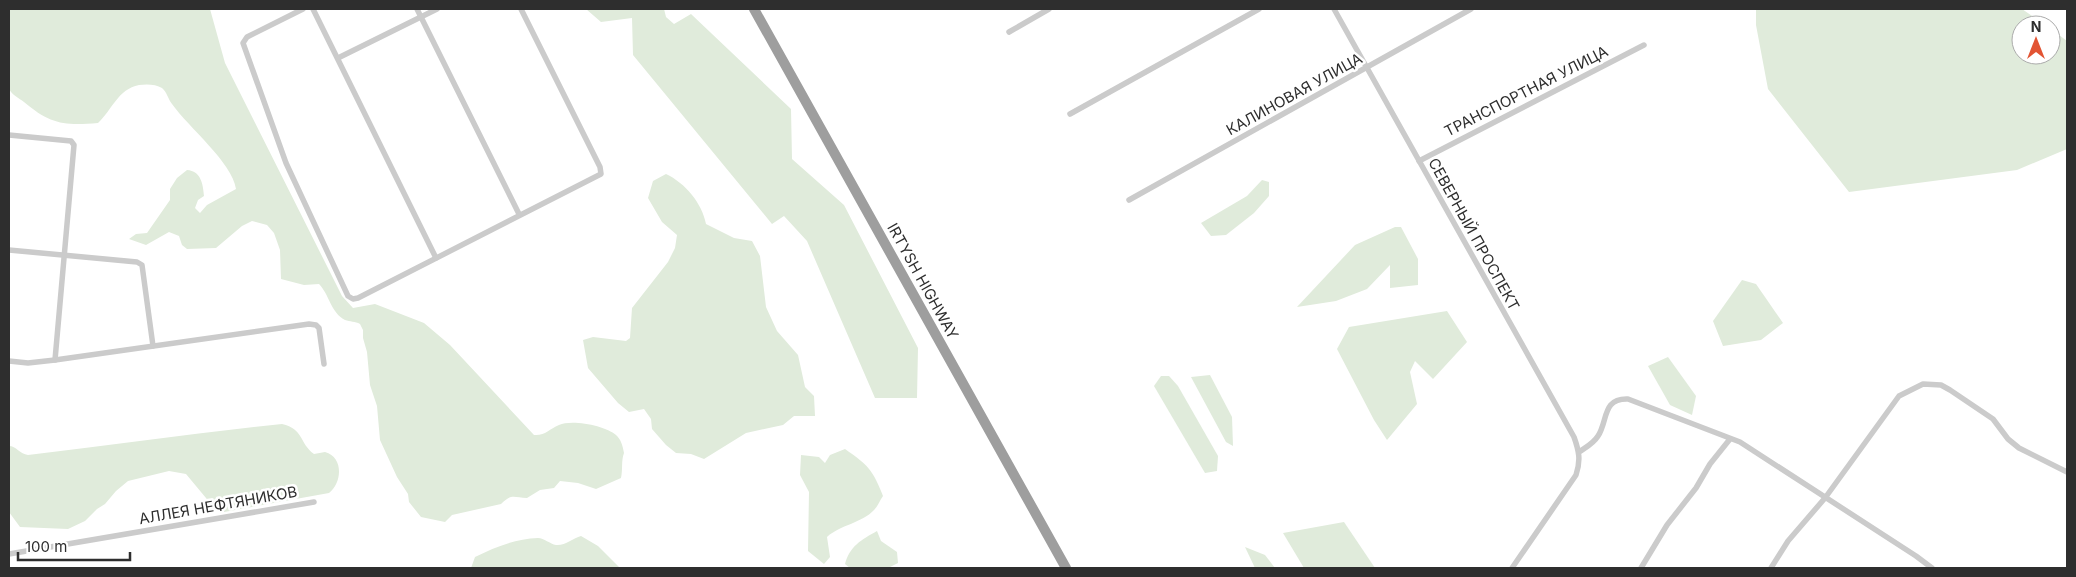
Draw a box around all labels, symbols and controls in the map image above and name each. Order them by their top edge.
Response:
north arrow [2011,15,2061,65]
text: N [2031,18,2041,35]
street label: ТРАНСПОРТНАЯ УЛИЦА [1441,41,1611,141]
street label: КАЛИНОВАЯ УЛИЦА [1223,49,1365,139]
street label: СЕВЕРНЫЙ ПРОСПЕКТ [1424,154,1524,314]
street label: IRTYSH HIGHWAY [883,220,963,342]
street label: АЛЛЕЯ НЕФТЯНИКОВ [137,482,299,528]
scale bar [18,530,130,562]
text: 100 m [25,537,67,556]

